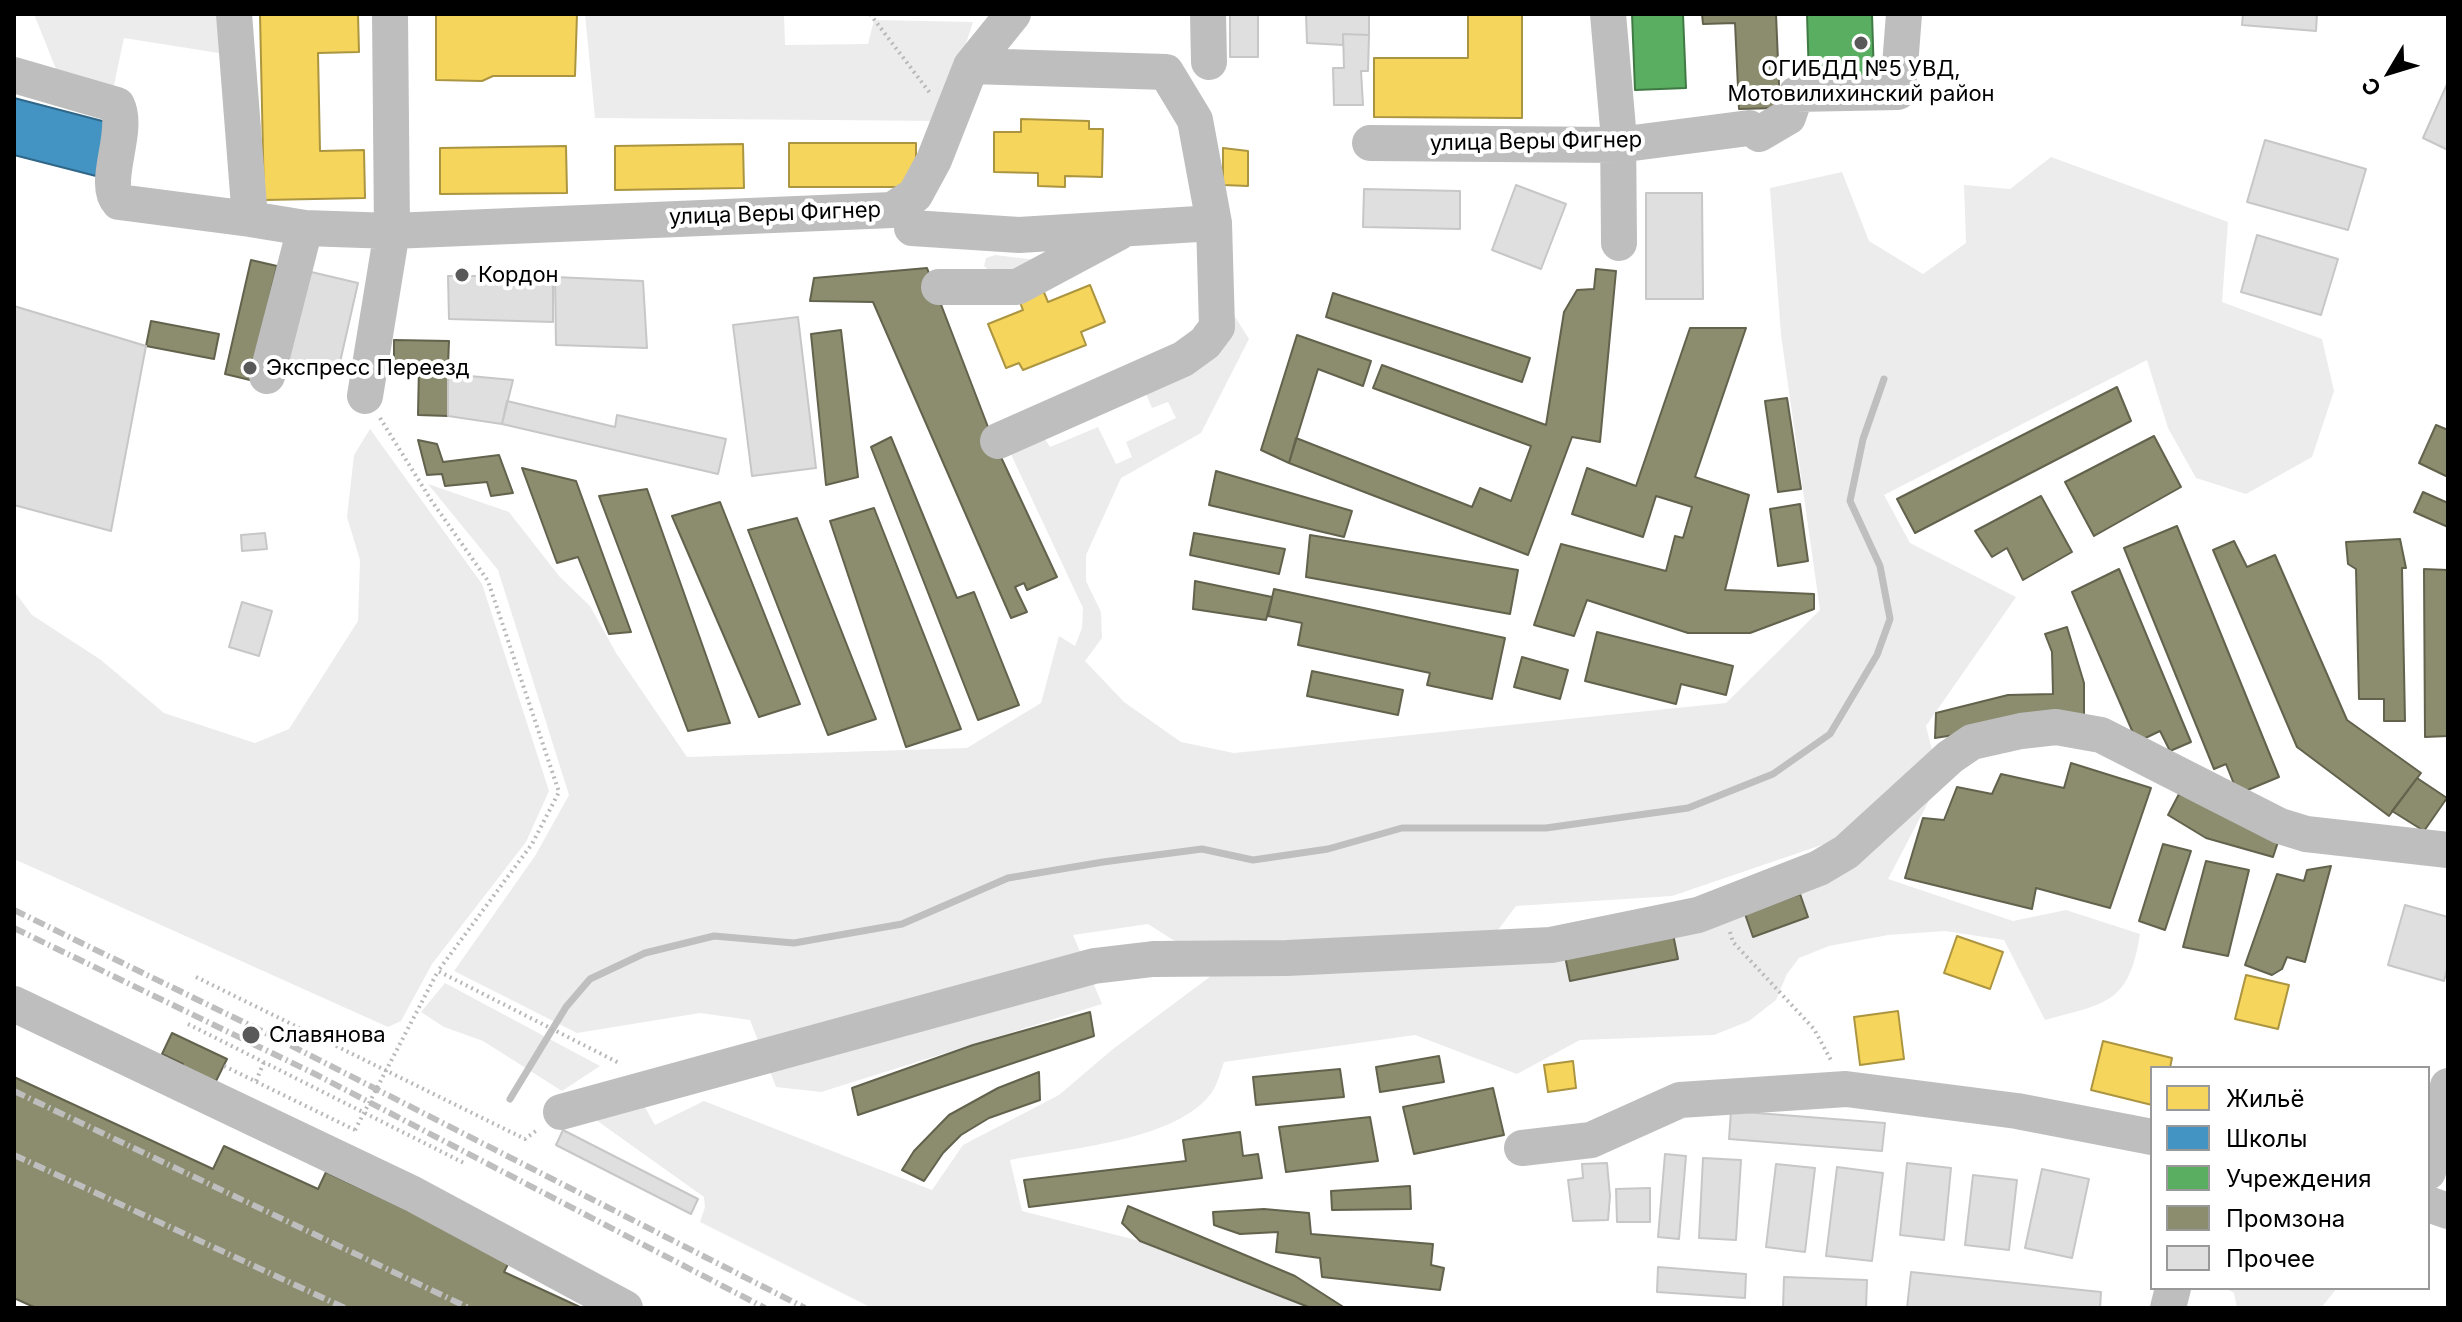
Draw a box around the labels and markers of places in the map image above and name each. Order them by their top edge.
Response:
marker: ОГИБДД №5 УВД, Мотовилихинский район [1852,34,1870,52]
place label: ОГИБДД №5 УВД, Мотовилихинский район [1727,56,1995,108]
place label: Кордон [478,262,559,288]
marker: Кордон [453,266,471,284]
place label: Экспресс Переезд [266,355,470,381]
marker: Экспресс Переезд [241,359,259,377]
place label: Славянова [269,1022,386,1048]
marker: Славянова [240,1024,262,1046]

